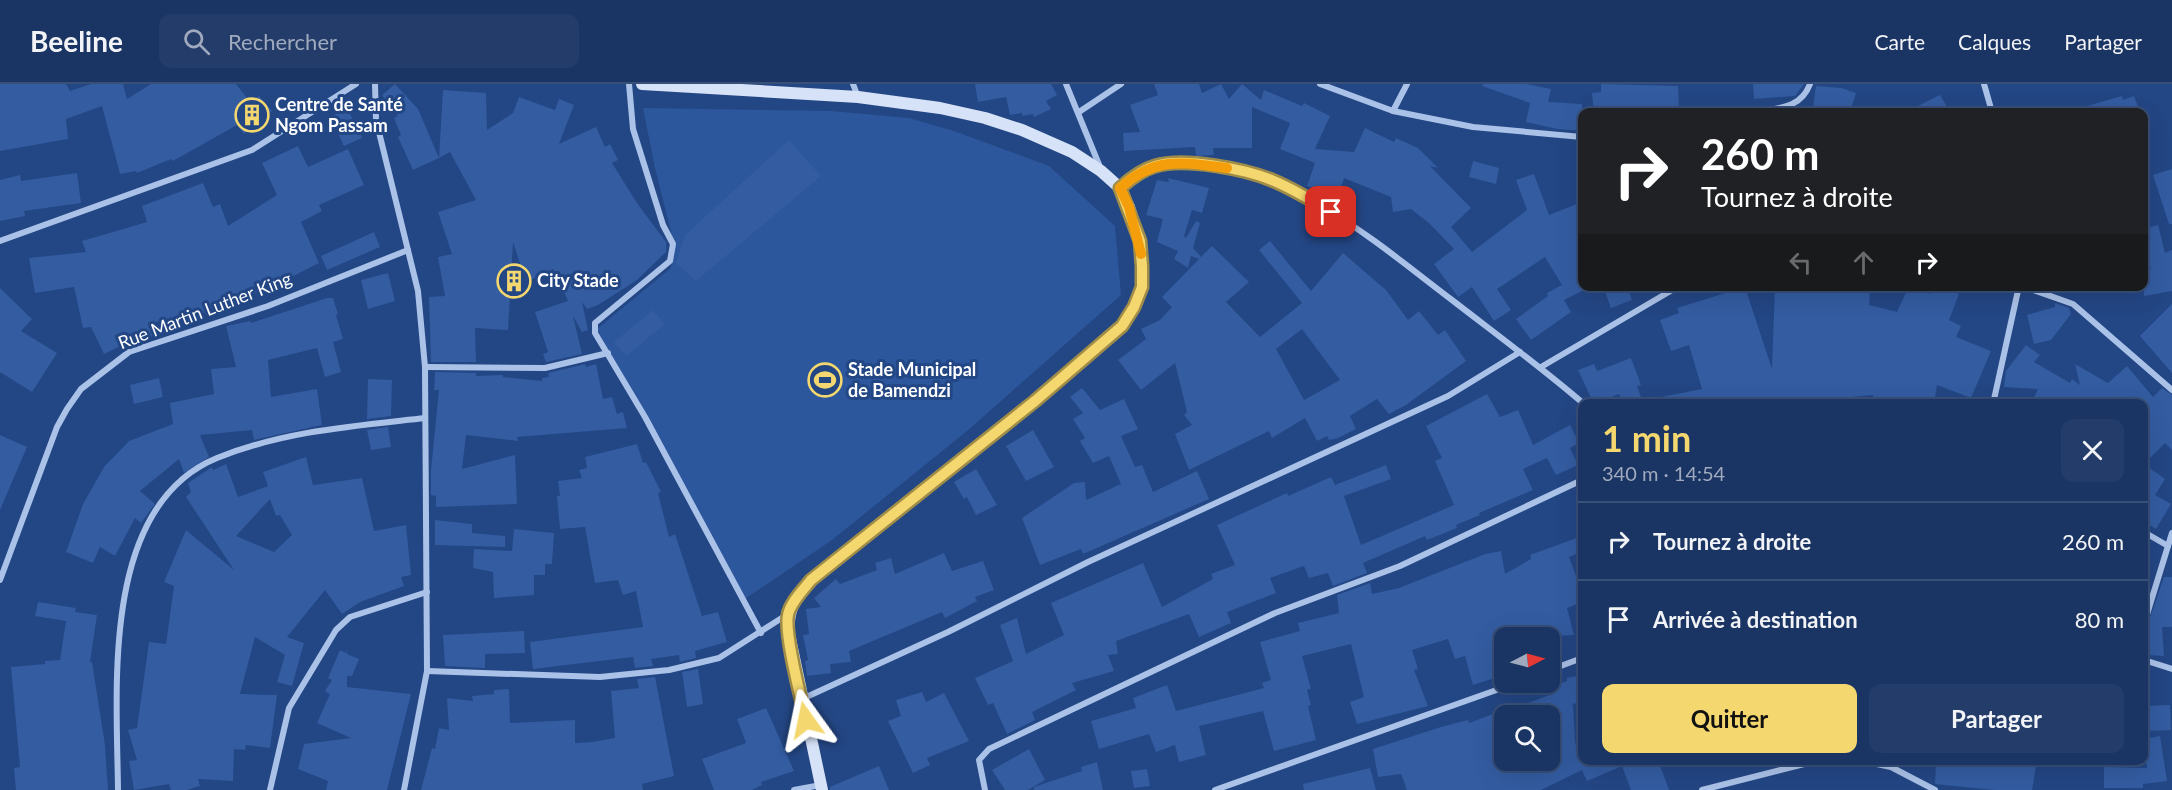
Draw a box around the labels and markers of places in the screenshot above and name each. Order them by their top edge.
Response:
place label: Centre de Santé Ngom Passam [275,93,403,136]
building icon: Centre de Santé Ngom Passam [234,97,270,133]
pin [1305,186,1356,237]
building icon: City Stade [496,263,532,299]
place label: City Stade [537,269,619,291]
place label: Stade Municipal de Bamendzi [848,358,976,401]
sports icon: Stade Municipal de Bamendzi [807,362,843,398]

